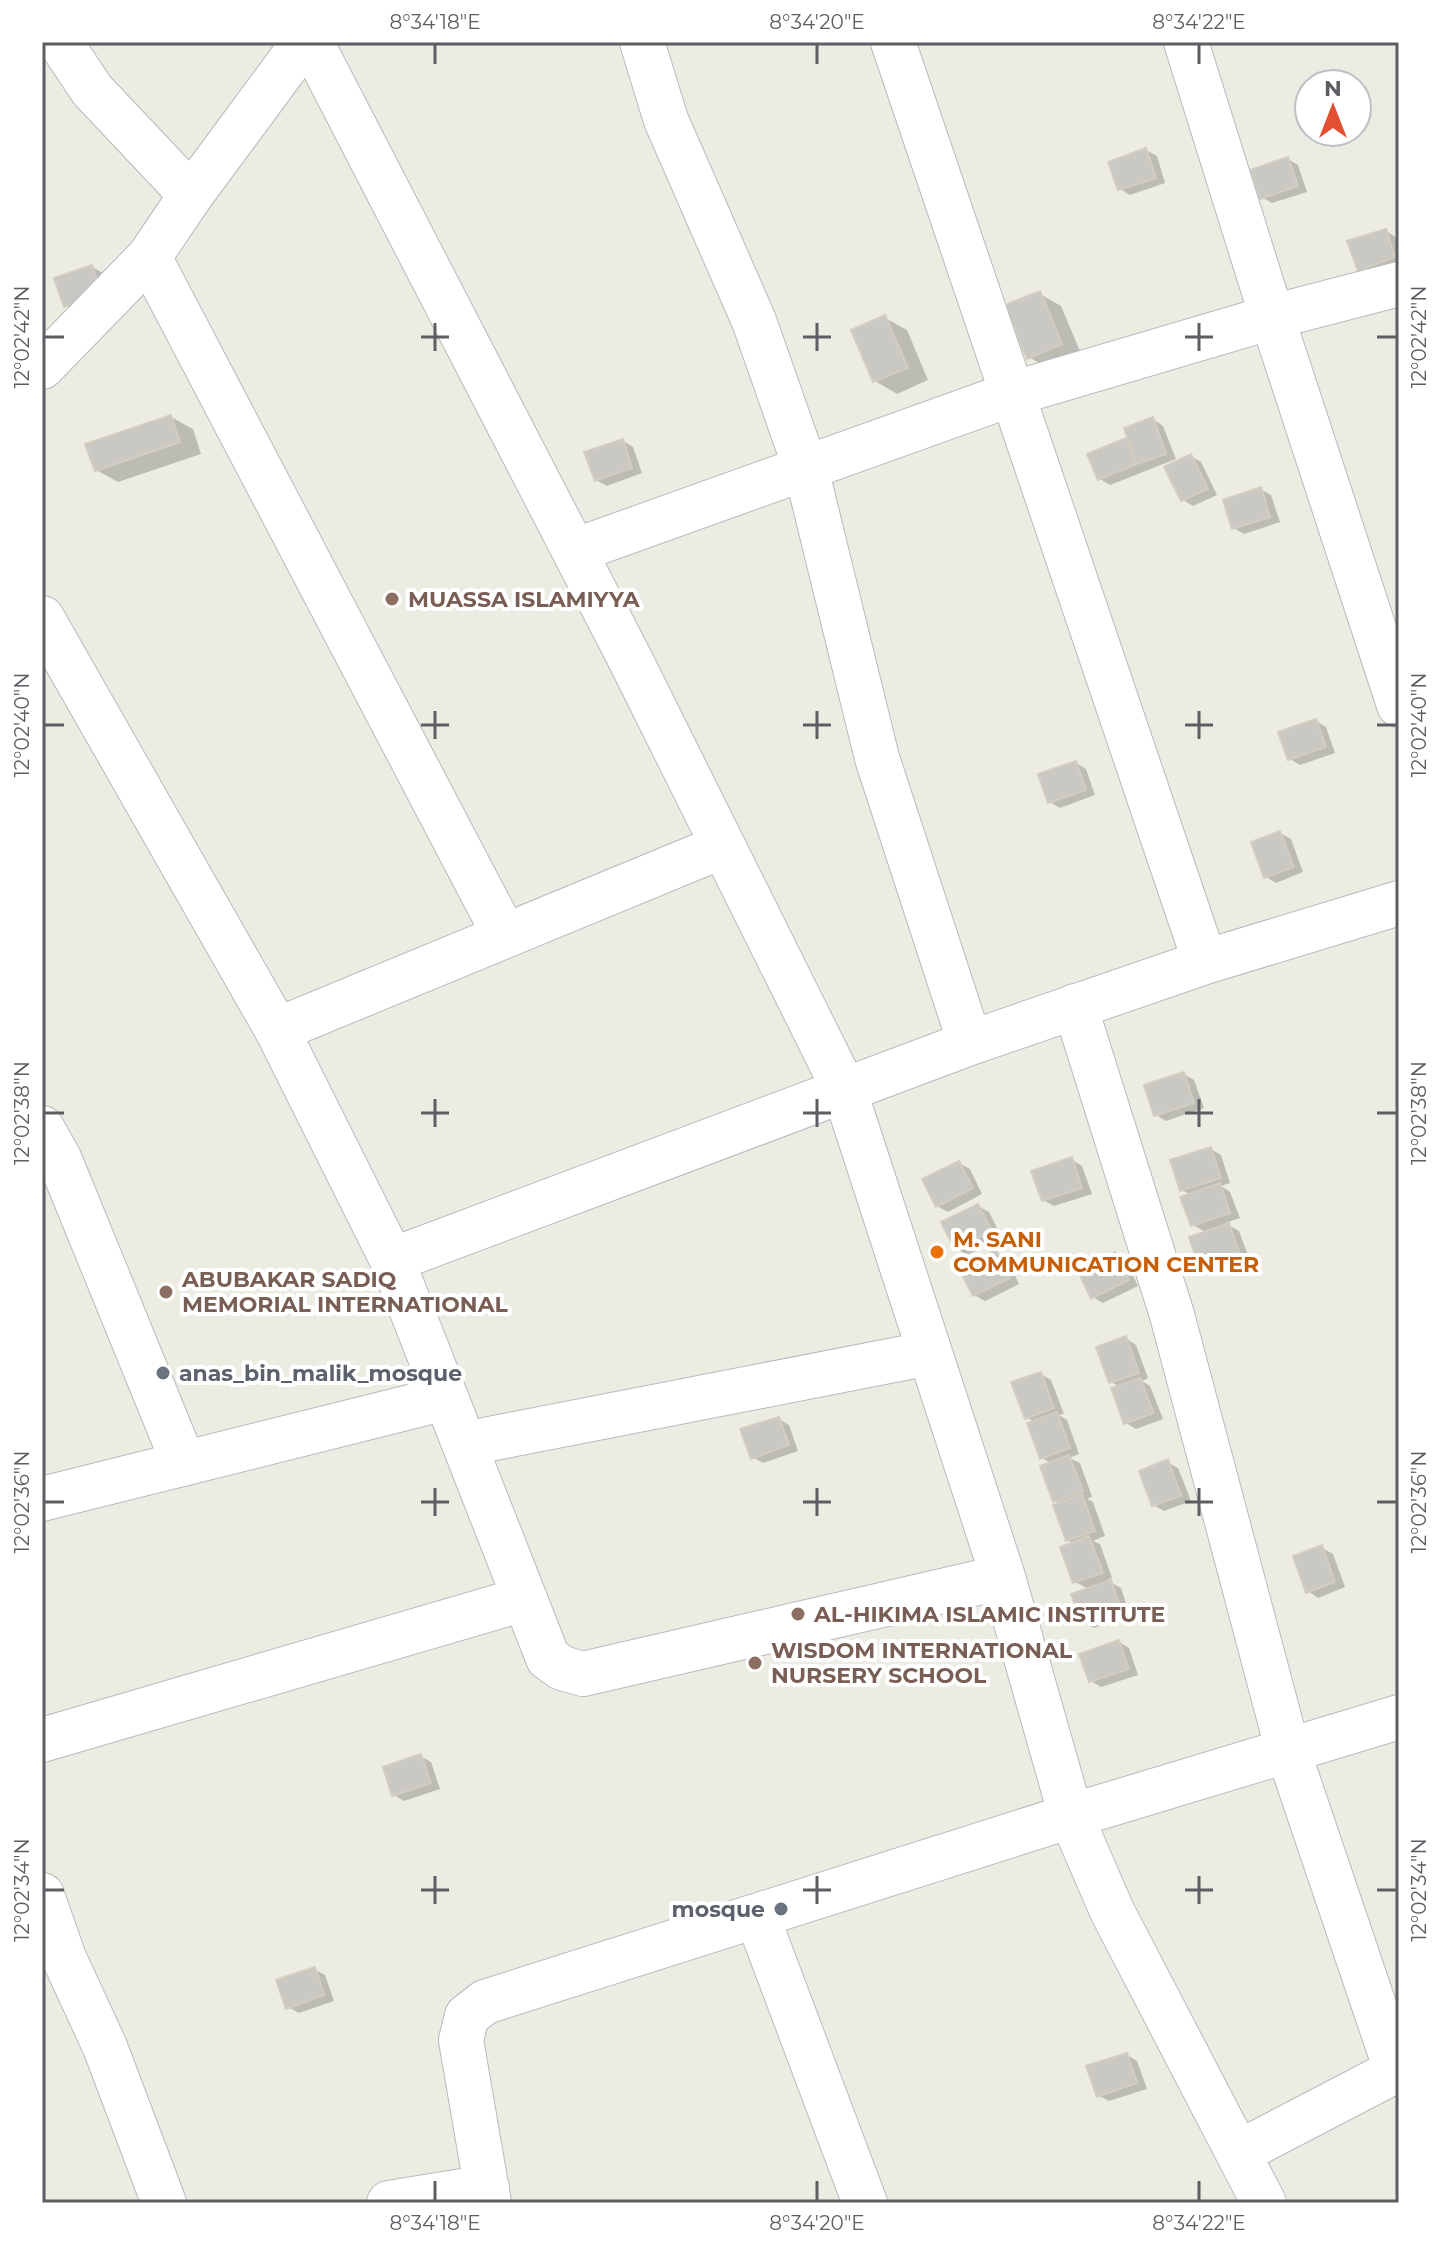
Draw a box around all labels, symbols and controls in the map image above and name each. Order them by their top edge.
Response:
text: 8°34'18"E [389,10,481,34]
text: 8°34'20"E [769,10,865,34]
text: 8°34'22"E [1152,10,1246,34]
north arrow [1293,68,1373,148]
text: N [1324,75,1342,102]
text: 12°02'42"N [10,285,34,389]
text: 12°02'42"N [1407,285,1431,389]
place label: MUASSA ISLAMIYYA [408,586,641,613]
marker: MUASSA ISLAMIYYA [383,590,401,608]
text: 12°02'40"N [10,672,34,778]
text: 12°02'40"N [1407,672,1431,778]
text: 12°02'38"N [10,1061,34,1165]
text: 12°02'38"N [1407,1061,1431,1165]
place label: M. SANI COMMUNICATION CENTER [953,1226,1259,1278]
marker: M. SANI COMMUNICATION CENTER [928,1243,946,1261]
place label: ABUBAKAR SADIQ MEMORIAL INTERNATIONAL [181,1266,508,1318]
marker: ABUBAKAR SADIQ MEMORIAL INTERNATIONAL [157,1283,175,1301]
place label: anas_bin_malik_mosque [179,1360,462,1387]
marker: anas_bin_malik_mosque [154,1364,172,1382]
text: 12°02'36"N [10,1450,34,1554]
text: 12°02'36"N [1407,1450,1431,1554]
place label: AL-HIKIMA ISLAMIC INSTITUTE [813,1601,1165,1628]
marker: AL-HIKIMA ISLAMIC INSTITUTE [789,1605,807,1623]
place label: WISDOM INTERNATIONAL NURSERY SCHOOL [771,1637,1073,1689]
marker: WISDOM INTERNATIONAL NURSERY SCHOOL [746,1654,764,1672]
text: 12°02'34"N [10,1838,34,1942]
text: 12°02'34"N [1407,1838,1431,1942]
place label: mosque [672,1896,765,1923]
marker: mosque [772,1900,790,1918]
text: 8°34'18"E [389,2211,481,2235]
text: 8°34'20"E [769,2211,865,2235]
text: 8°34'22"E [1152,2211,1246,2235]

